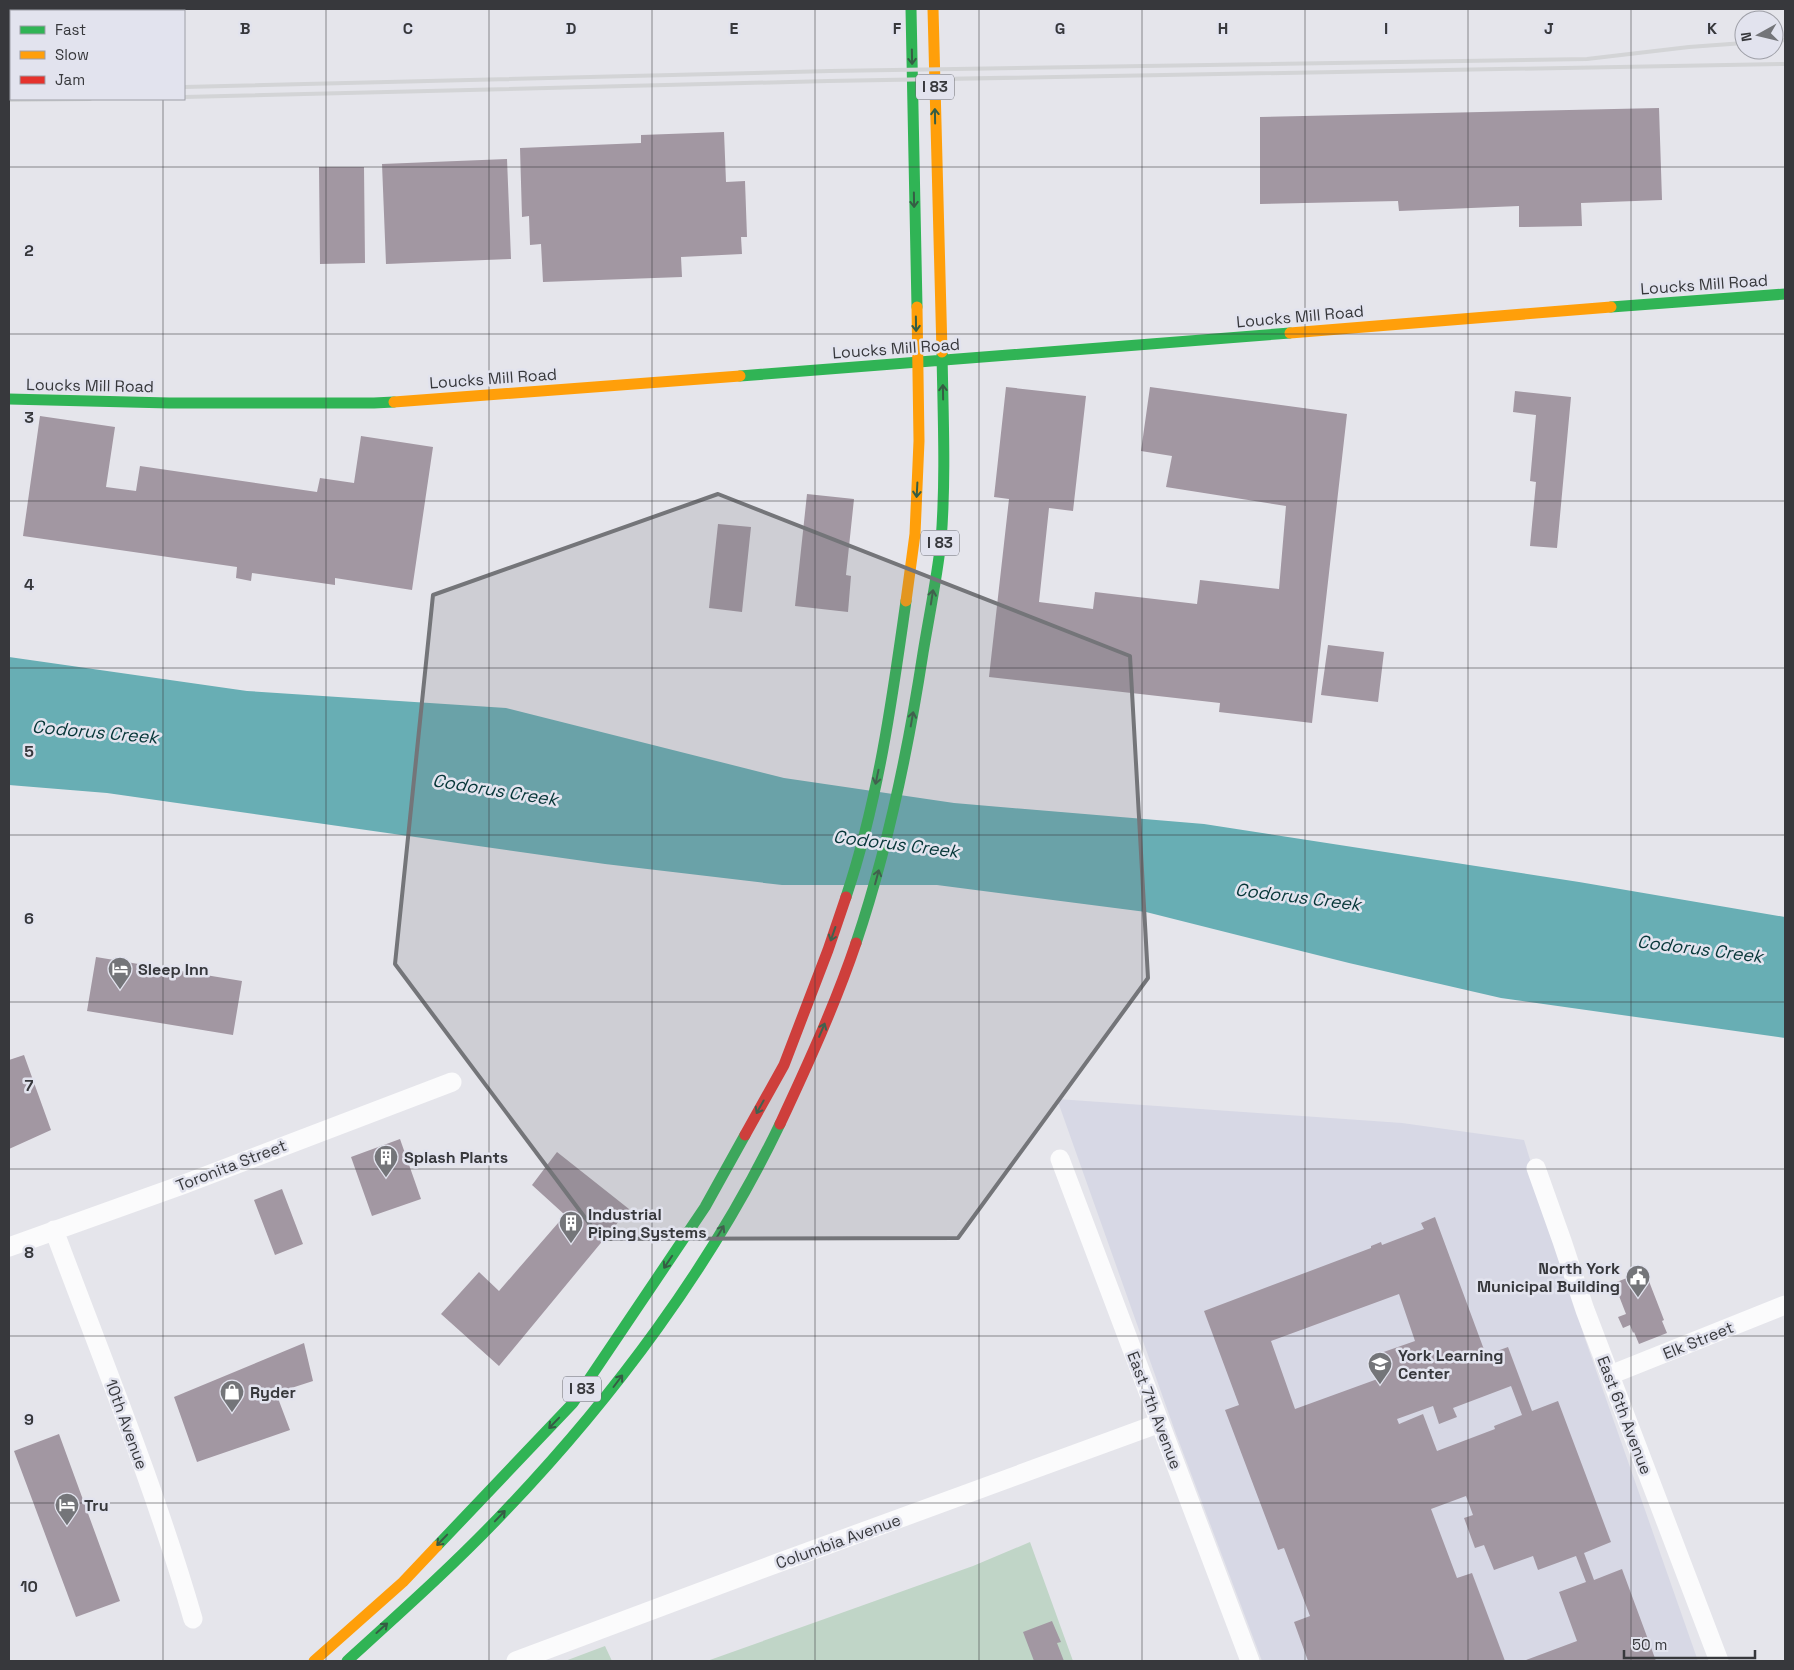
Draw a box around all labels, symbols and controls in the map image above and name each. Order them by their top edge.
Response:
legend [10,10,185,100]
north arrow [1734,10,1784,60]
text: B [240,18,250,39]
text: C [403,18,413,39]
text: D [566,18,576,39]
text: E [730,18,739,39]
text: F [893,18,902,39]
text: G [1055,18,1065,39]
text: H [1218,18,1228,39]
text: I [1384,18,1388,39]
text: J [1544,18,1554,39]
text: K [1707,18,1717,39]
text: Fast [55,20,86,39]
text: N [1737,31,1756,43]
text: Slow [55,45,89,64]
one-way arrow [907,49,916,65]
text: Jam [55,70,85,89]
road number: I 83 [916,74,954,100]
one-way arrow [931,108,940,124]
one-way arrow [910,192,919,208]
text: 2 [24,240,34,261]
street label: Loucks Mill Road [1640,270,1769,299]
street label: Loucks Mill Road [1235,300,1365,333]
one-way arrow [912,316,921,332]
street label: Loucks Mill Road [832,334,961,363]
street label: Loucks Mill Road [429,364,558,393]
street label: Loucks Mill Road [26,374,154,397]
one-way arrow [938,384,948,400]
text: 3 [24,407,34,428]
one-way arrow [912,481,922,497]
road number: I 83 [921,530,959,556]
text: 4 [24,574,34,595]
one-way arrow [927,589,937,605]
one-way arrow [908,711,918,727]
water label: Codorus Creek [31,715,161,749]
text: 5 [24,741,34,762]
water label: Codorus Creek [431,768,562,811]
one-way arrow [872,769,882,785]
water label: Codorus Creek [832,824,962,863]
one-way arrow [872,870,882,886]
water label: Codorus Creek [1234,877,1364,916]
text: 6 [24,908,34,929]
one-way arrow [828,925,838,941]
water label: Codorus Creek [1636,929,1766,968]
hotel icon: Sleep Inn [107,956,133,990]
place label: Sleep Inn [138,959,209,980]
one-way arrow [818,1023,828,1038]
text: 7 [25,1075,34,1096]
one-way arrow [755,1100,765,1115]
street label: Toronita Street [173,1135,289,1196]
building icon: Splash Plants [373,1144,399,1178]
place label: Splash Plants [404,1147,508,1168]
place label: Industrial Piping Systems [588,1204,707,1243]
building icon: Industrial Piping Systems [558,1210,584,1244]
one-way arrow [716,1226,726,1240]
text: 8 [24,1242,34,1263]
one-way arrow [663,1255,673,1269]
place label: North York Municipal Building [1477,1258,1620,1297]
public building icon: North York Municipal Building [1625,1264,1651,1298]
street label: Elk Street [1660,1317,1737,1364]
place label: York Learning Center [1398,1345,1503,1384]
street label: East 7th Avenue [1122,1348,1187,1472]
school or university icon: York Learning Center [1367,1351,1393,1385]
street label: East 6th Avenue [1592,1353,1657,1477]
one-way arrow [613,1375,624,1388]
street label: 10th Avenue [100,1376,153,1472]
road number: I 83 [563,1376,601,1402]
shop icon: Ryder [219,1379,245,1413]
place label: Ryder [250,1382,296,1403]
text: 9 [24,1409,34,1430]
one-way arrow [548,1416,560,1429]
hotel icon: Tru [54,1492,80,1526]
place label: Tru [84,1495,109,1516]
street label: Columbia Avenue [773,1509,904,1574]
one-way arrow [494,1510,506,1523]
one-way arrow [436,1534,448,1547]
text: 10 [20,1576,38,1597]
one-way arrow [376,1622,389,1634]
scale bar [1624,1628,1755,1660]
text: 50 m [1632,1635,1667,1654]

